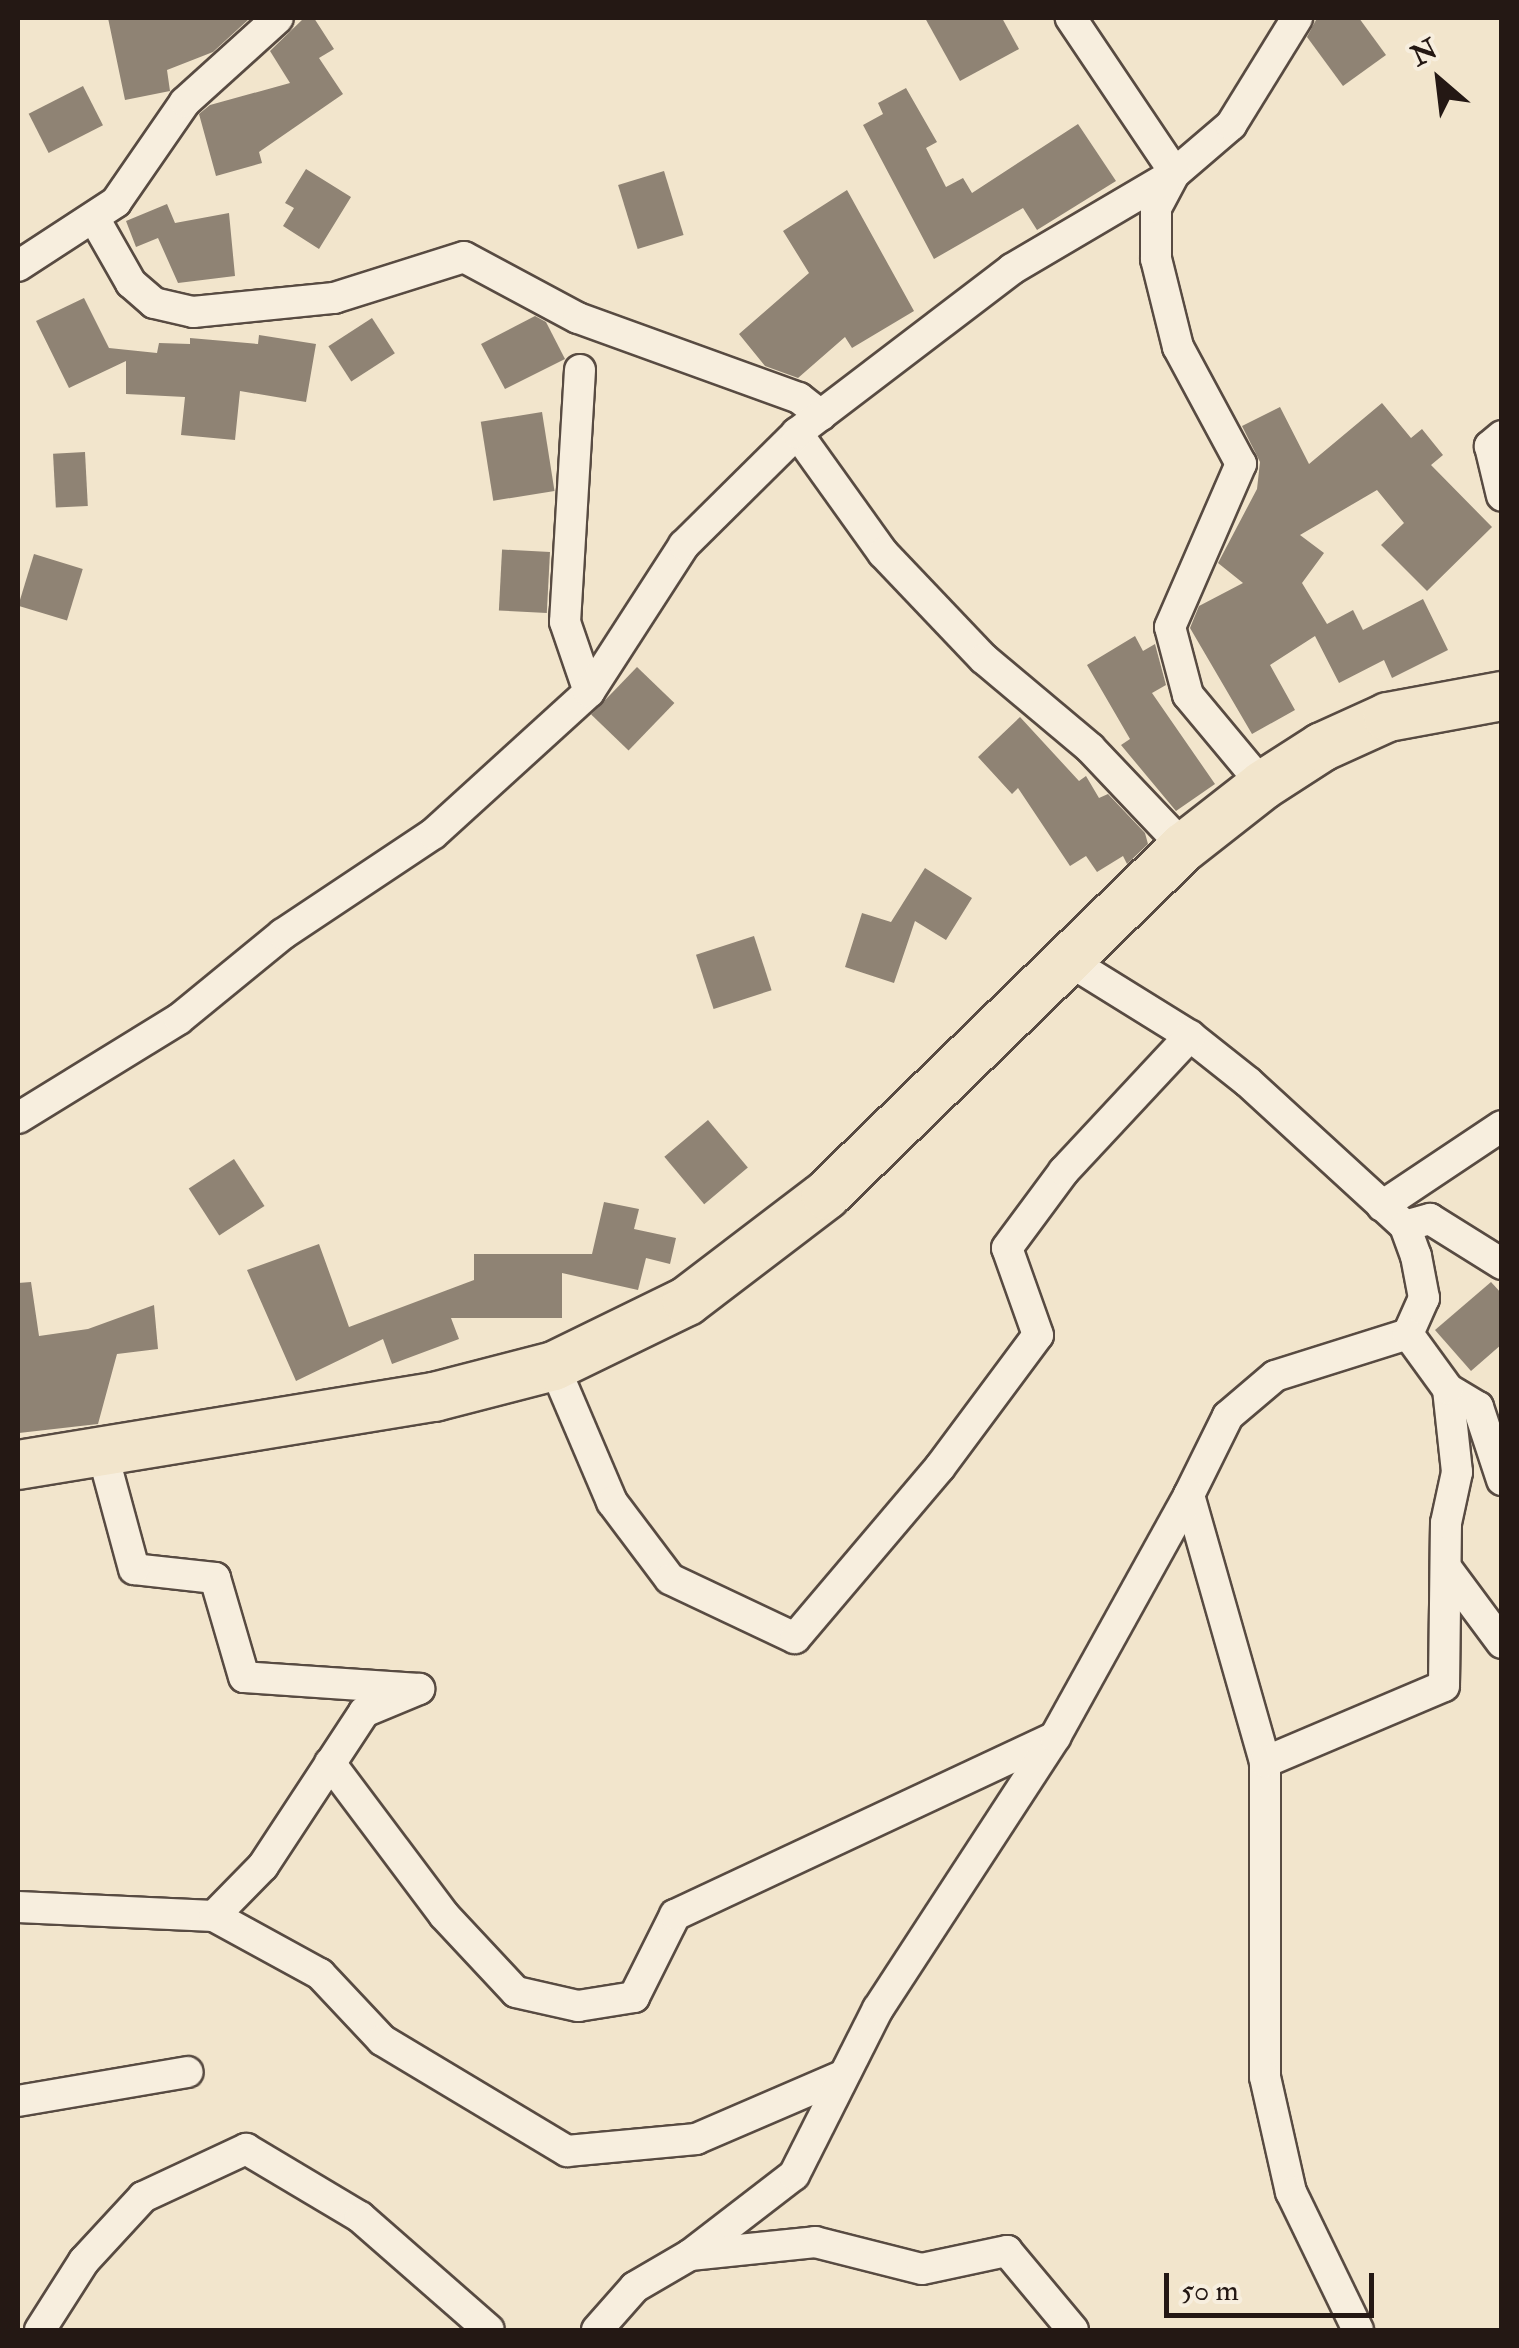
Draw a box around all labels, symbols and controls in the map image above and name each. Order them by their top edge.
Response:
north arrow [1389,30,1489,130]
text: N [1405,32,1444,74]
scale bar [1169,2253,1379,2315]
text: 50 m [1181,2272,1239,2309]

